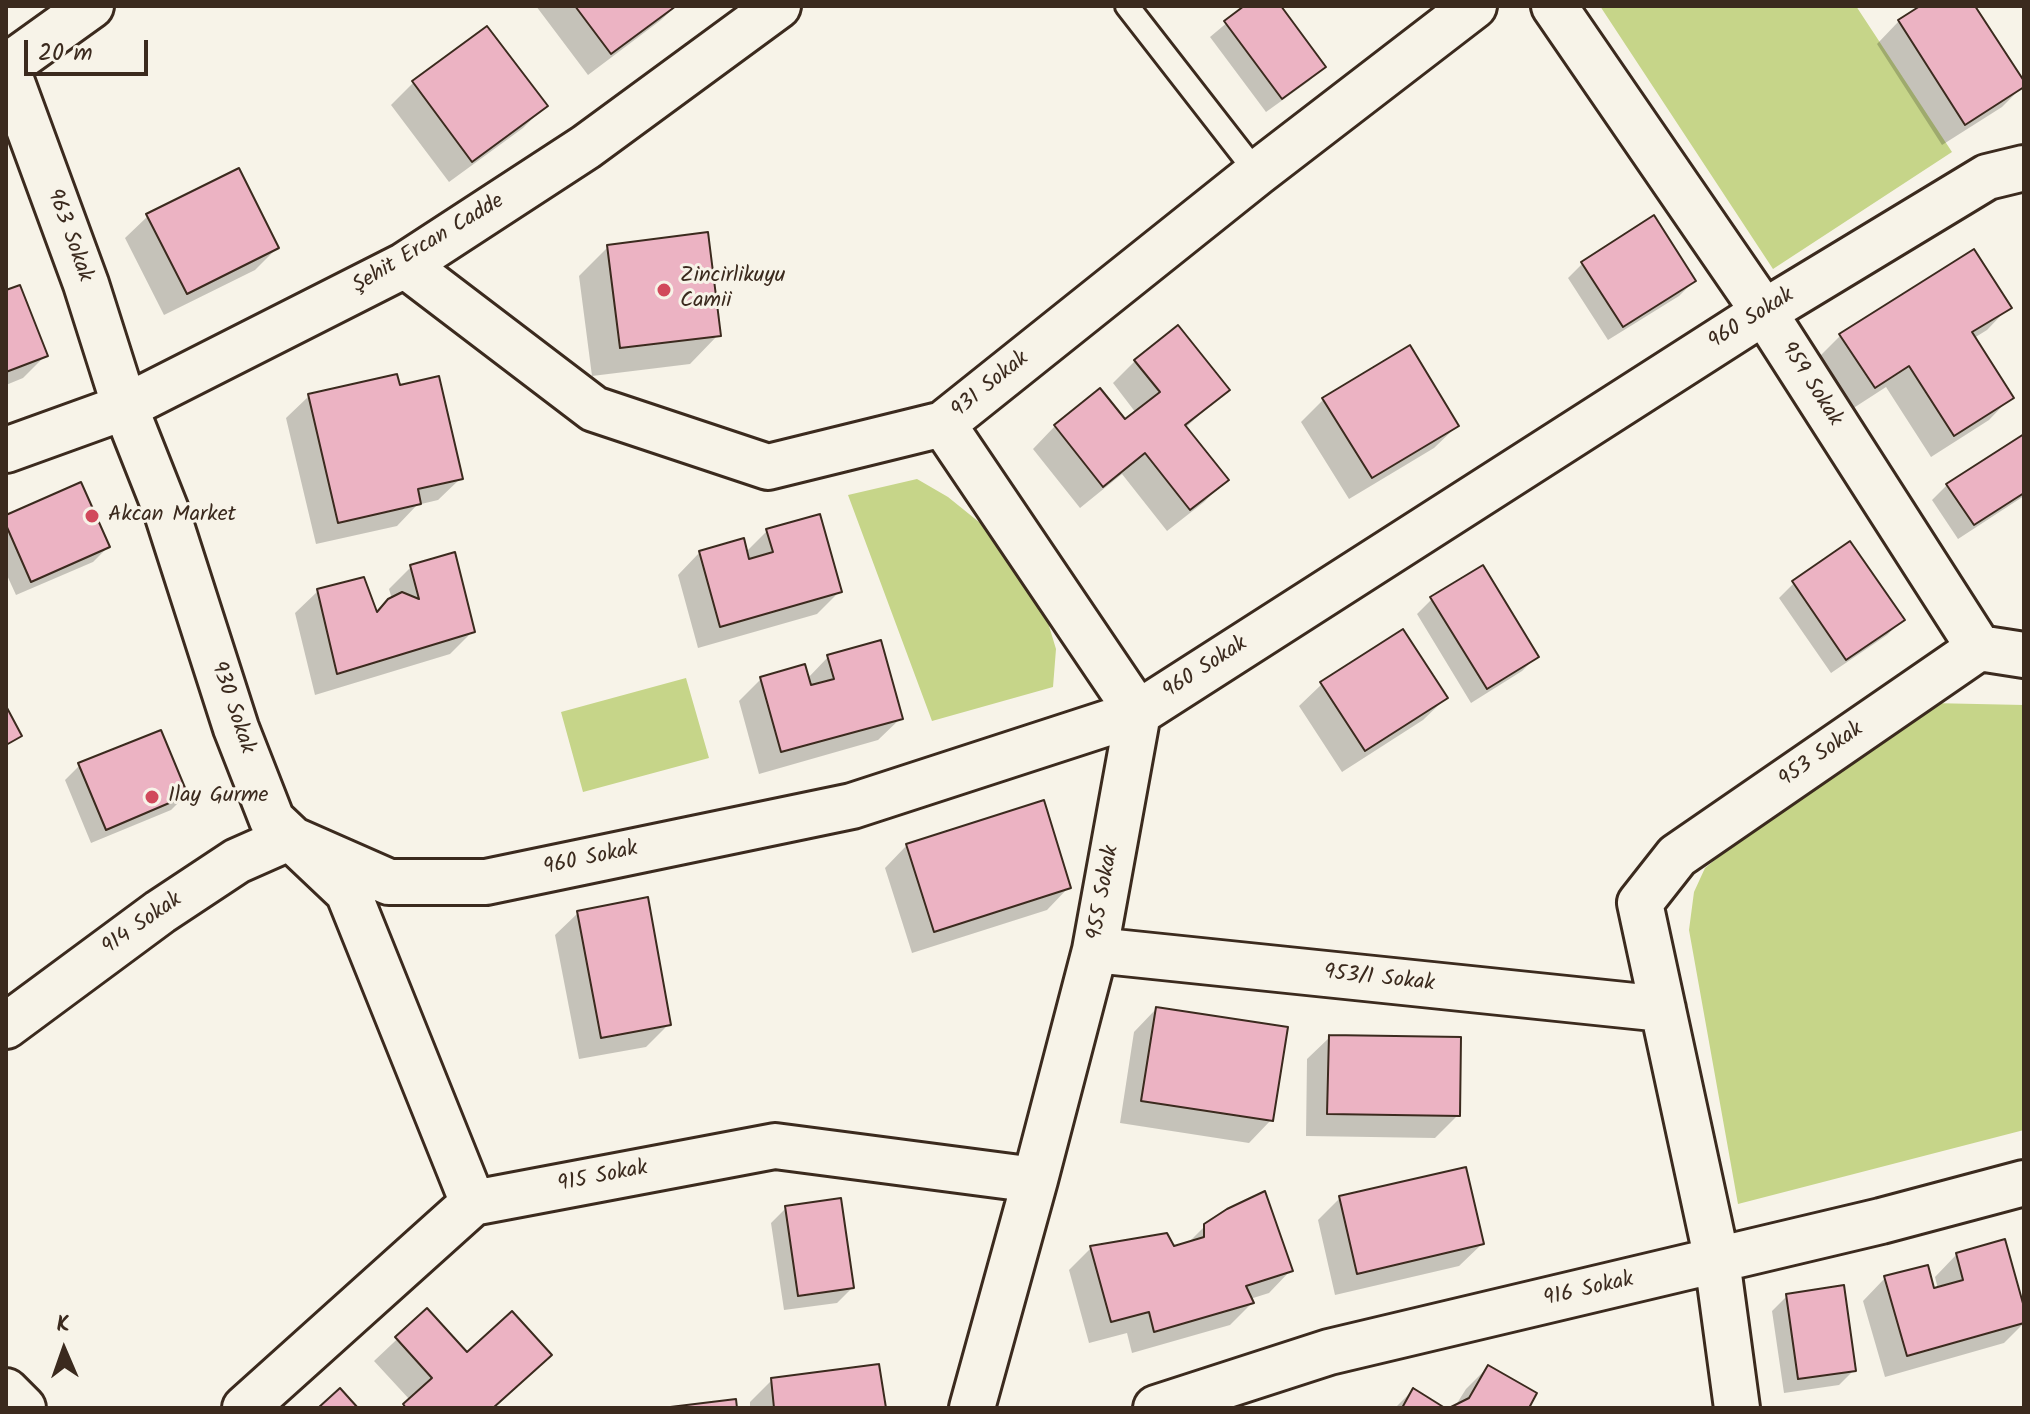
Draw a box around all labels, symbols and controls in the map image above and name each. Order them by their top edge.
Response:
scale bar [28,24,152,74]
text: 20 m [38,34,93,73]
street label: 963 Sokak [39,186,97,286]
street label: Şehit Ercan Cadde [348,189,510,301]
place label: Zincirlikuyu Camii [680,264,785,316]
marker: Zincirlikuyu Camii [655,281,673,299]
street label: 960 Sokak [1705,284,1799,356]
street label: 959 Sokak [1773,338,1847,432]
street label: 931 Sokak [947,347,1035,425]
place label: Akcan Market [108,503,236,529]
marker: Akcan Market [83,507,101,525]
street label: 960 Sokak [1159,632,1253,706]
street label: 930 Sokak [203,658,259,758]
street label: 953 Sokak [1775,718,1869,794]
place label: Ilay Gurme [168,784,268,810]
marker: Ilay Gurme [143,788,161,806]
street label: 960 Sokak [542,837,640,883]
street label: 955 Sokak [1084,844,1126,942]
street label: 914 Sokak [98,888,188,962]
street label: 953/1 Sokak [1322,961,1436,999]
street label: 915 Sokak [556,1156,650,1200]
street label: 916 Sokak [1542,1268,1636,1314]
text: K [56,1308,70,1343]
north arrow [24,1310,104,1390]

